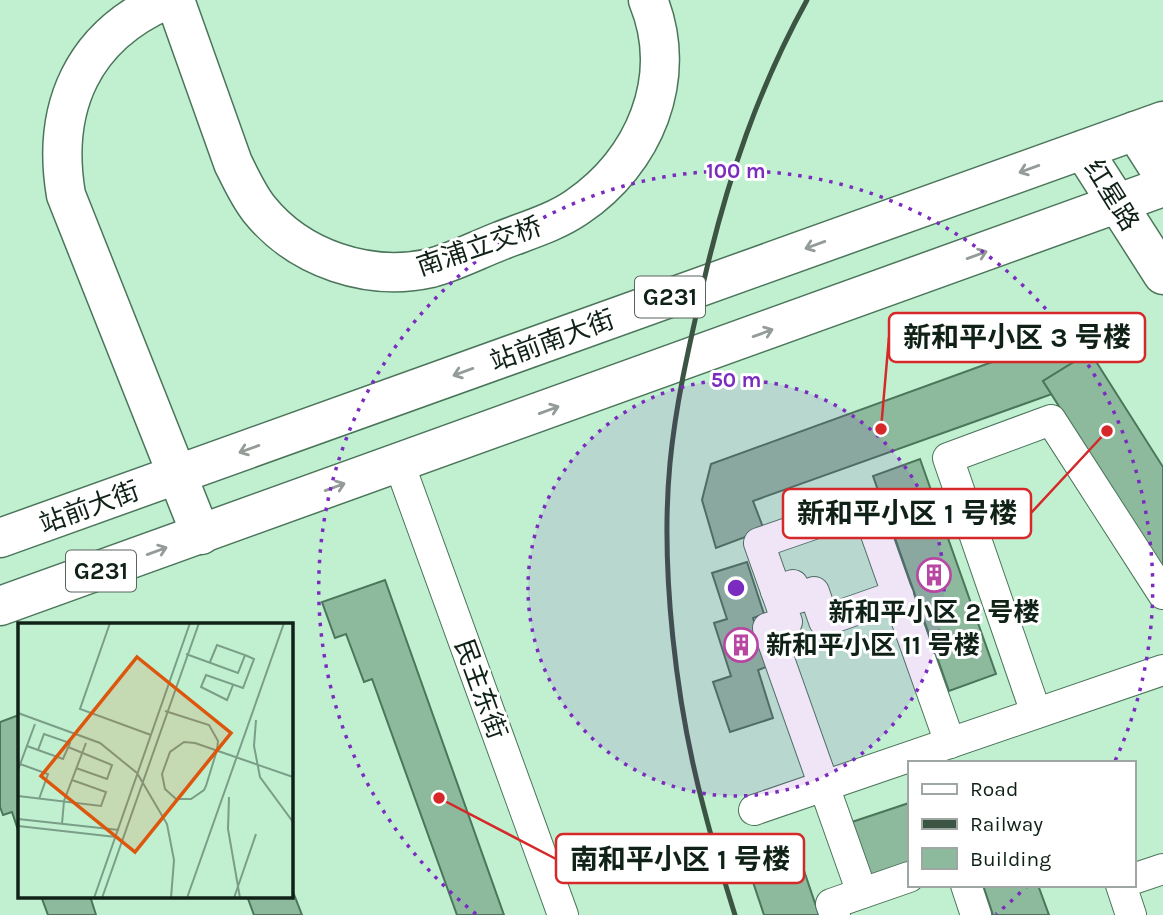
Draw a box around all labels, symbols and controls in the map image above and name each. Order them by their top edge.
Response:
street label: 红星路 [1078,154,1145,237]
text: 100 m [706,159,766,183]
one-way arrow [1019,164,1041,176]
street label: 南浦立交桥 [413,211,546,282]
one-way arrow [805,240,827,252]
one-way arrow [965,248,987,260]
road number: G231 [635,276,705,318]
street label: 站前南大街 [486,304,619,377]
callout: 新和平小区 3 号楼 [889,313,1145,362]
text: 新和平小区 3 号楼 [903,321,1131,354]
one-way arrow [751,326,773,338]
one-way arrow [452,367,474,379]
text: 50 m [711,368,761,392]
one-way arrow [537,403,559,415]
one-way arrow [238,444,260,457]
street label: 站前大街 [35,475,143,540]
one-way arrow [323,479,345,492]
callout: 新和平小区 1 号楼 [783,489,1031,538]
text: 新和平小区 1 号楼 [797,497,1017,530]
one-way arrow [145,544,167,556]
road number: G231 [66,550,136,592]
building icon: 新和平小区 2 号楼 [915,556,953,594]
centre of rings [724,576,748,600]
place label: 新和平小区 2 号楼 [829,597,1039,628]
inset map [18,623,292,898]
building icon: 新和平小区 11 号楼 [722,626,760,664]
place label: 新和平小区 11 号楼 [766,630,980,661]
street label: 民主东街 [448,635,513,743]
legend [908,761,1135,887]
text: Road [970,777,1018,801]
text: Railway [970,812,1043,836]
callout: 南和平小区 1 号楼 [556,834,804,883]
text: 南和平小区 1 号楼 [570,843,790,876]
text: Building [970,847,1051,871]

